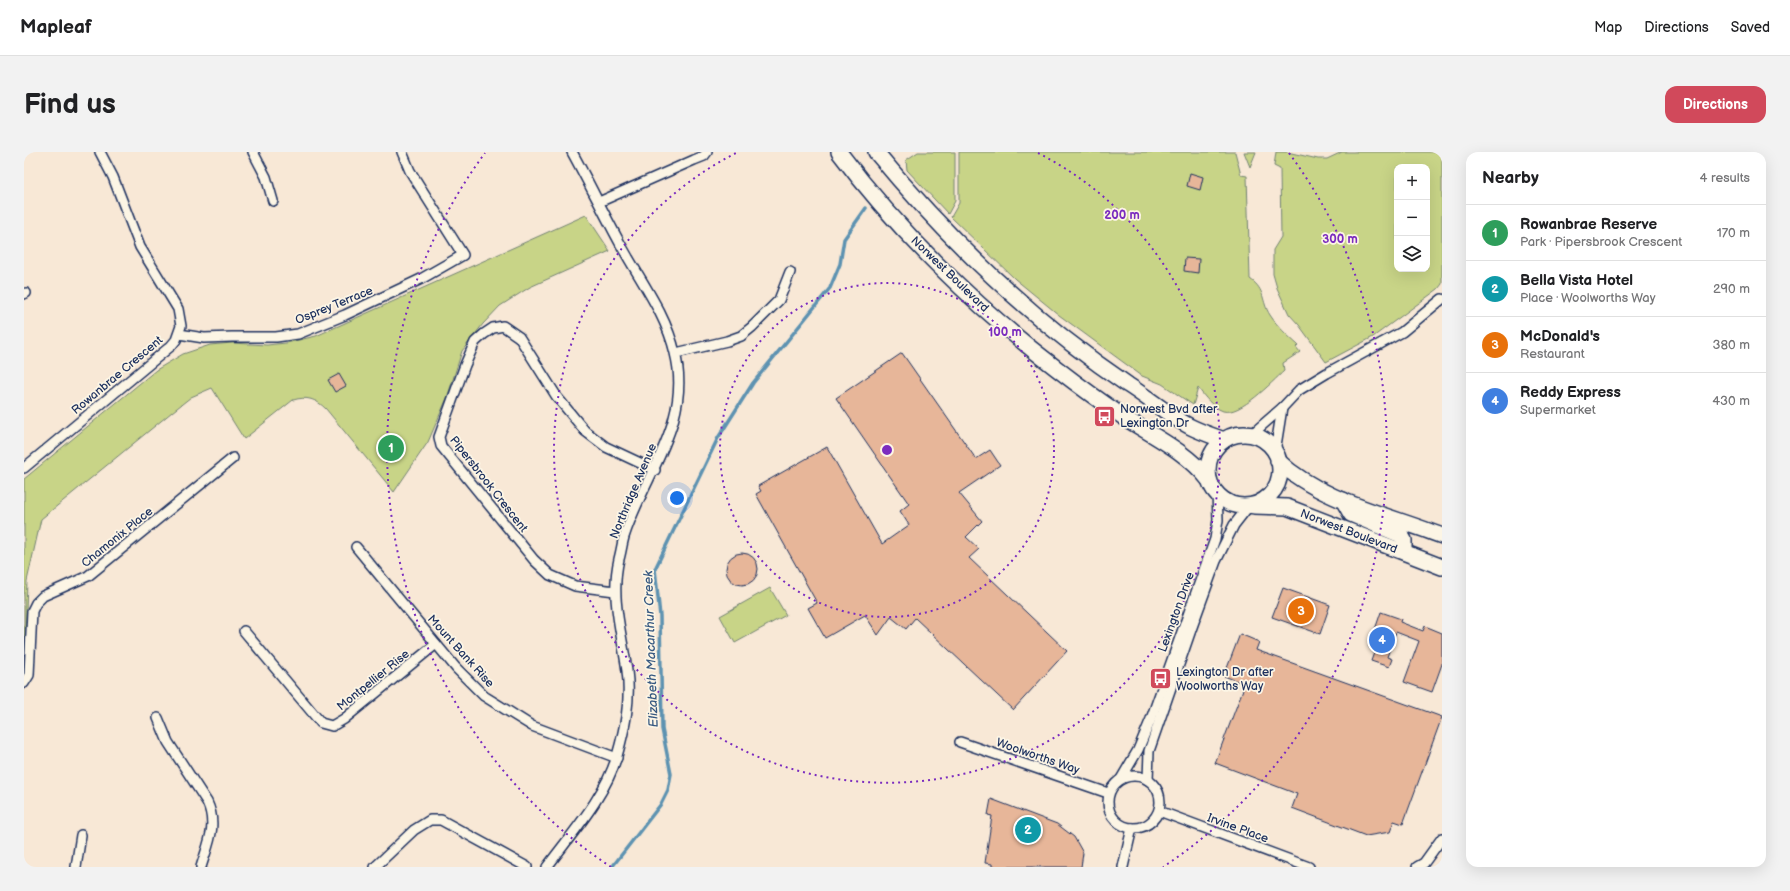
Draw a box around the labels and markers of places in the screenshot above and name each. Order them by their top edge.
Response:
place label: Norwest Bvd after Lexington Dr [1120,402,1218,431]
bus stop icon: Norwest Bvd after Lexington Dr [1091,403,1117,429]
pin: 1 [378,433,404,463]
centre of rings [880,443,894,457]
pin: 3 [1288,596,1314,626]
pin: 4 [1369,625,1395,655]
place label: Lexington Dr after Woolworths Way [1176,665,1274,694]
bus stop icon: Lexington Dr after Woolworths Way [1147,666,1173,692]
pin: 2 [1015,815,1041,845]

